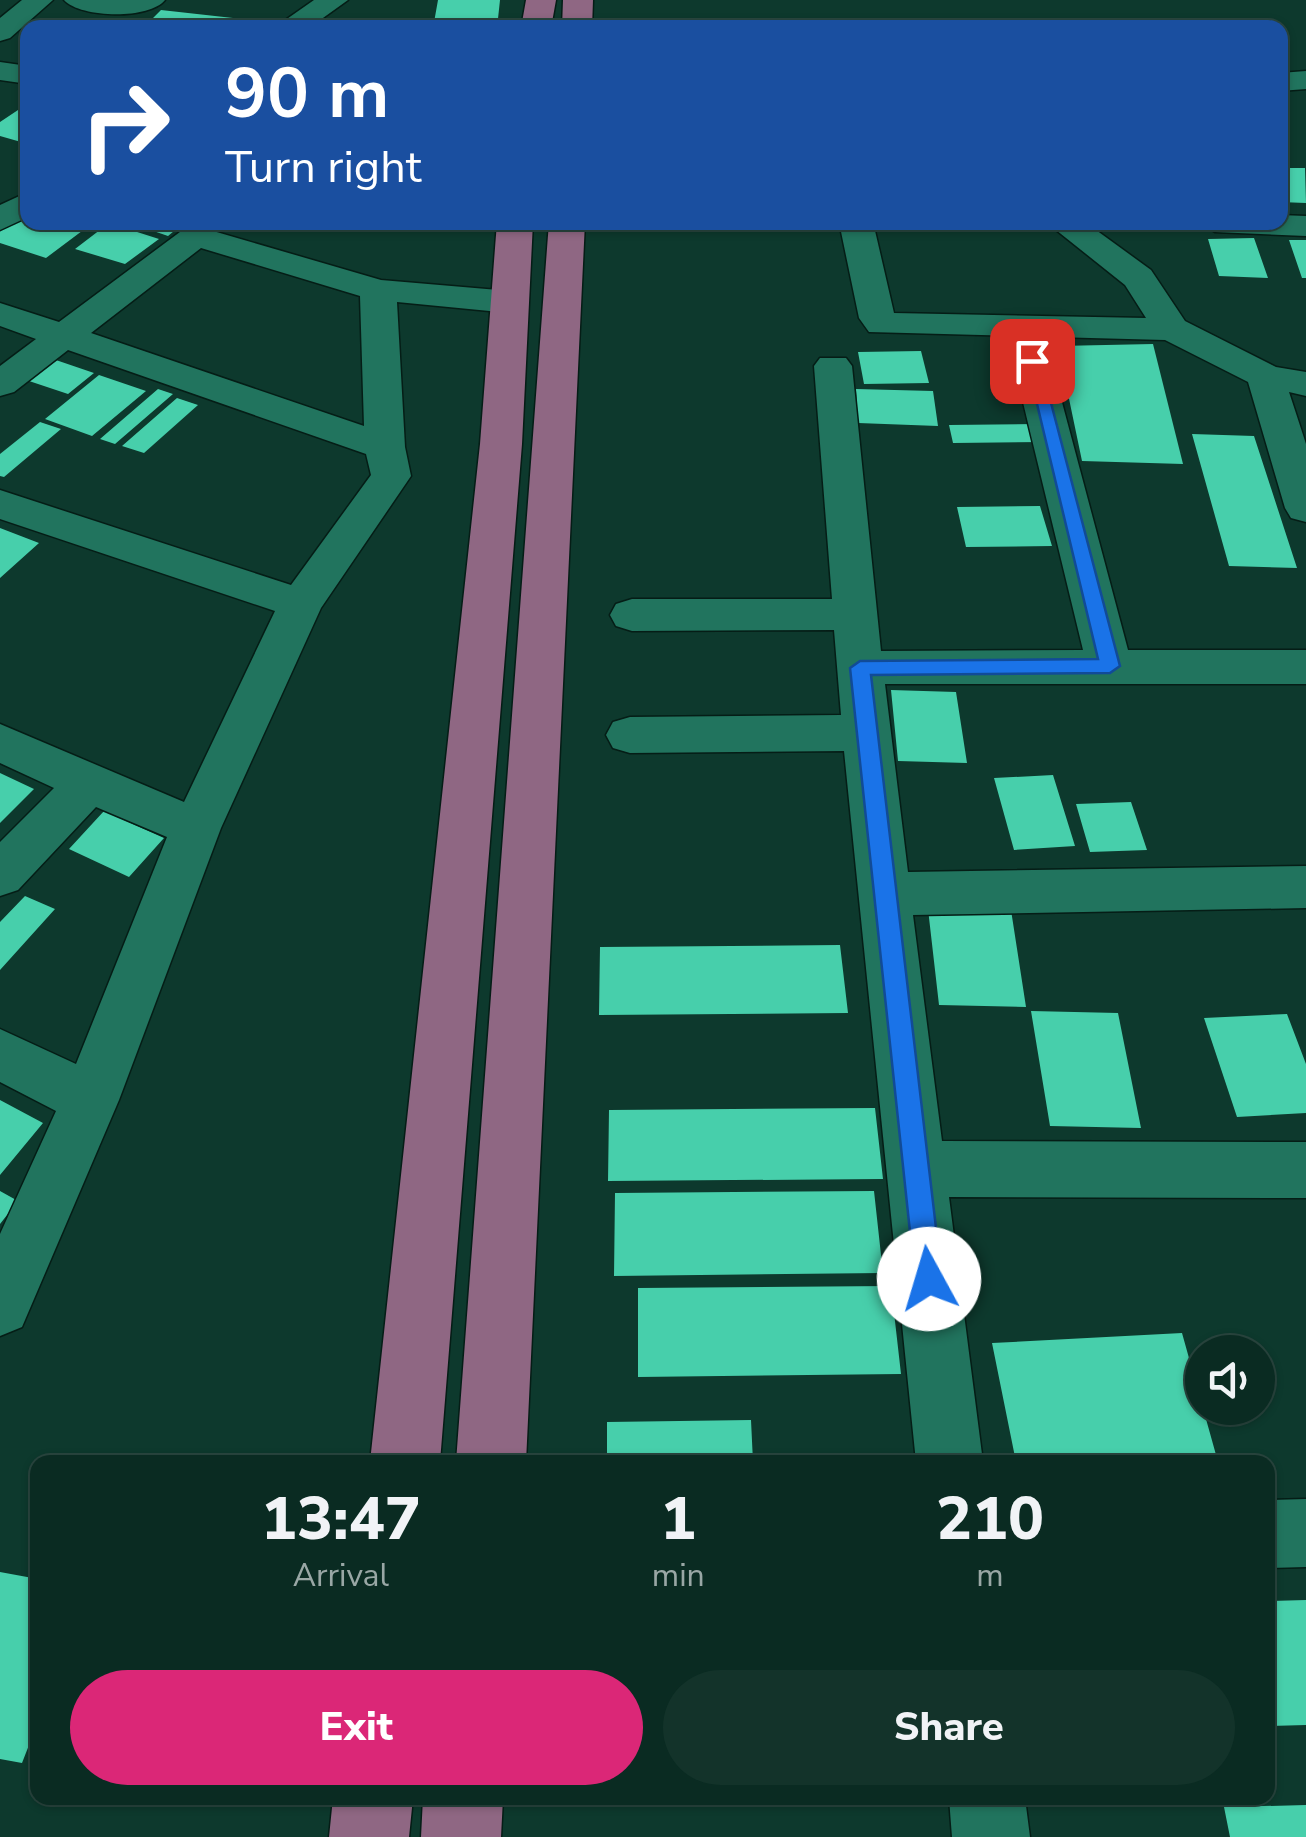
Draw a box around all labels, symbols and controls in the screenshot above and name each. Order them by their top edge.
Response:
text: 90 m [225,46,389,142]
icon: right [60,60,190,190]
text: Turn right [225,137,422,198]
pin [990,319,1075,404]
icon: arrive [1005,334,1060,389]
position arrow [877,1227,981,1331]
map controls [1185,1335,1275,1425]
button: sound [1185,1335,1275,1425]
text: 13:47 [261,1478,421,1560]
text: 1 [660,1478,696,1560]
text: 210 [936,1478,1044,1560]
text: Arrival [293,1554,389,1597]
text: min [652,1554,705,1597]
text: m [976,1554,1004,1597]
button: Exit [70,1670,643,1785]
button: Share [663,1670,1235,1785]

